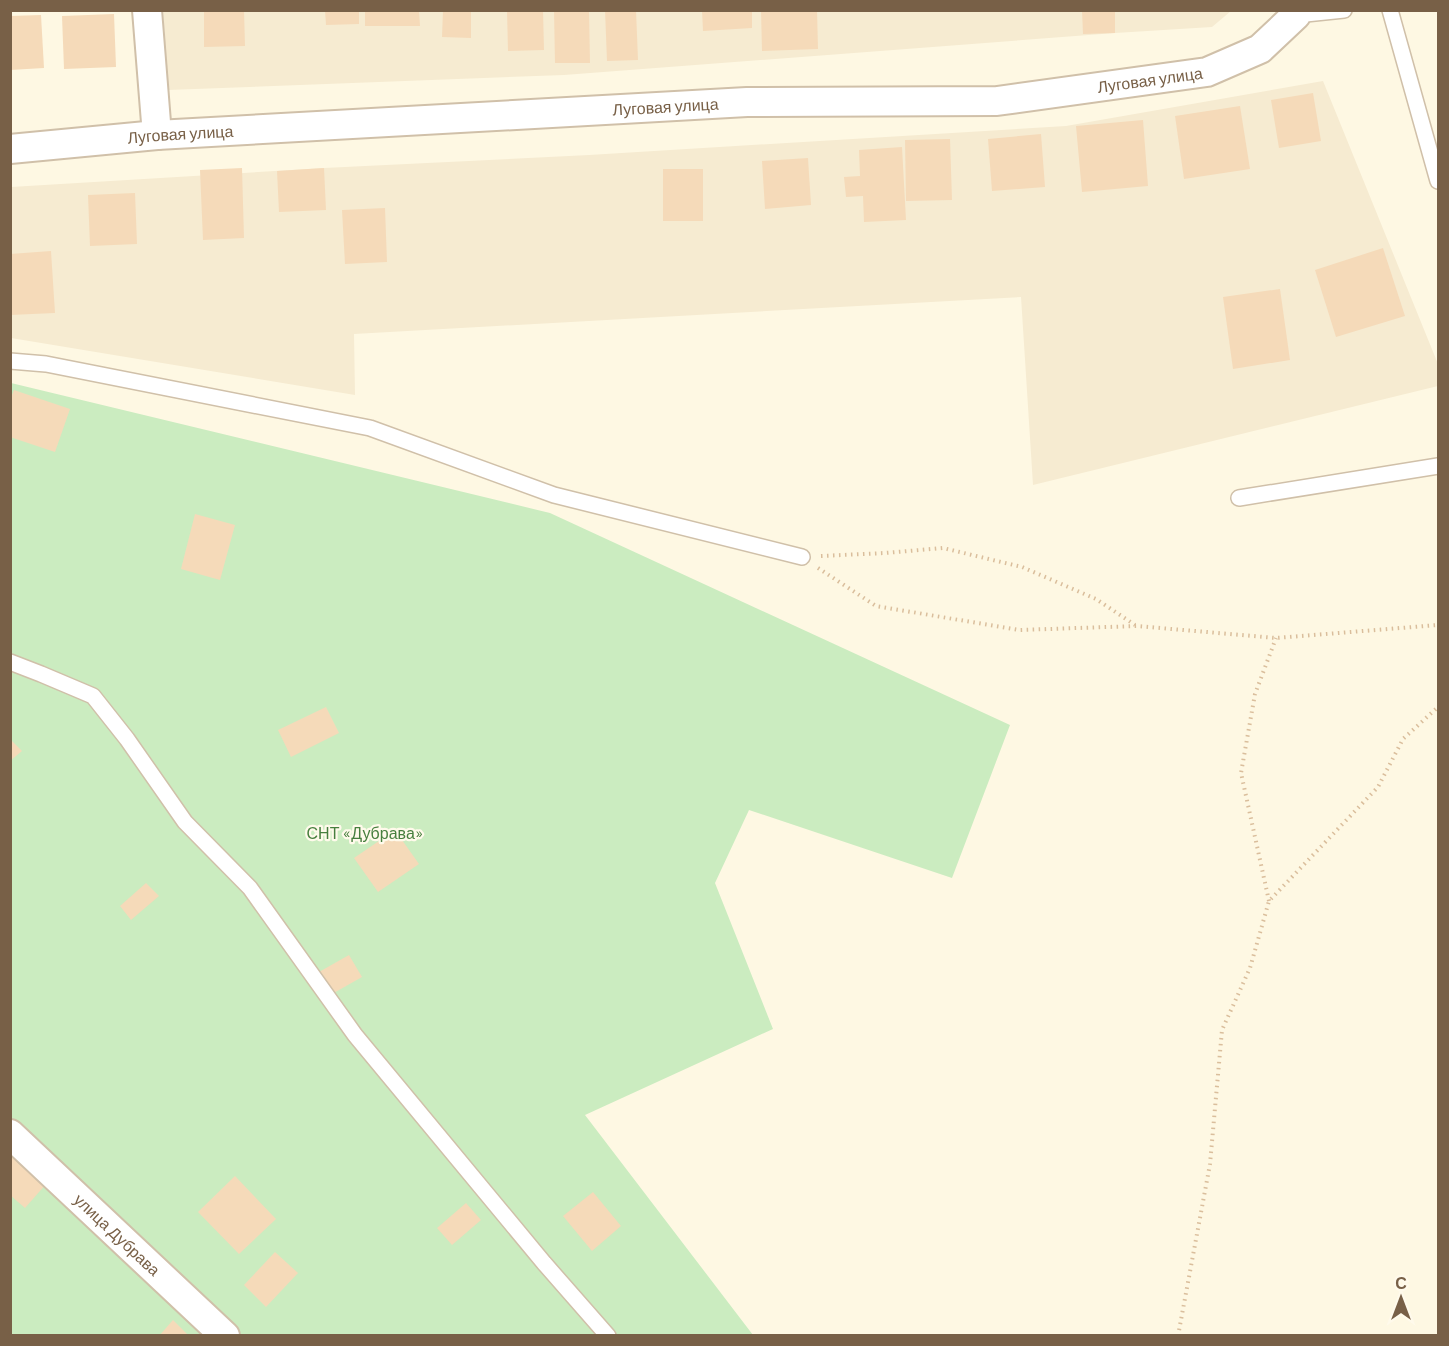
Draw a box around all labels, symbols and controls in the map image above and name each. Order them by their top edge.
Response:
street label: Луговая улица [1096,63,1204,96]
street label: Луговая улица [612,94,719,119]
street label: Луговая улица [126,121,234,147]
park label: СНТ «Дубрава» [307,823,423,842]
street label: улица Дубрава [71,1189,164,1279]
north arrow [1371,1268,1431,1328]
text: С [1395,1273,1407,1292]

